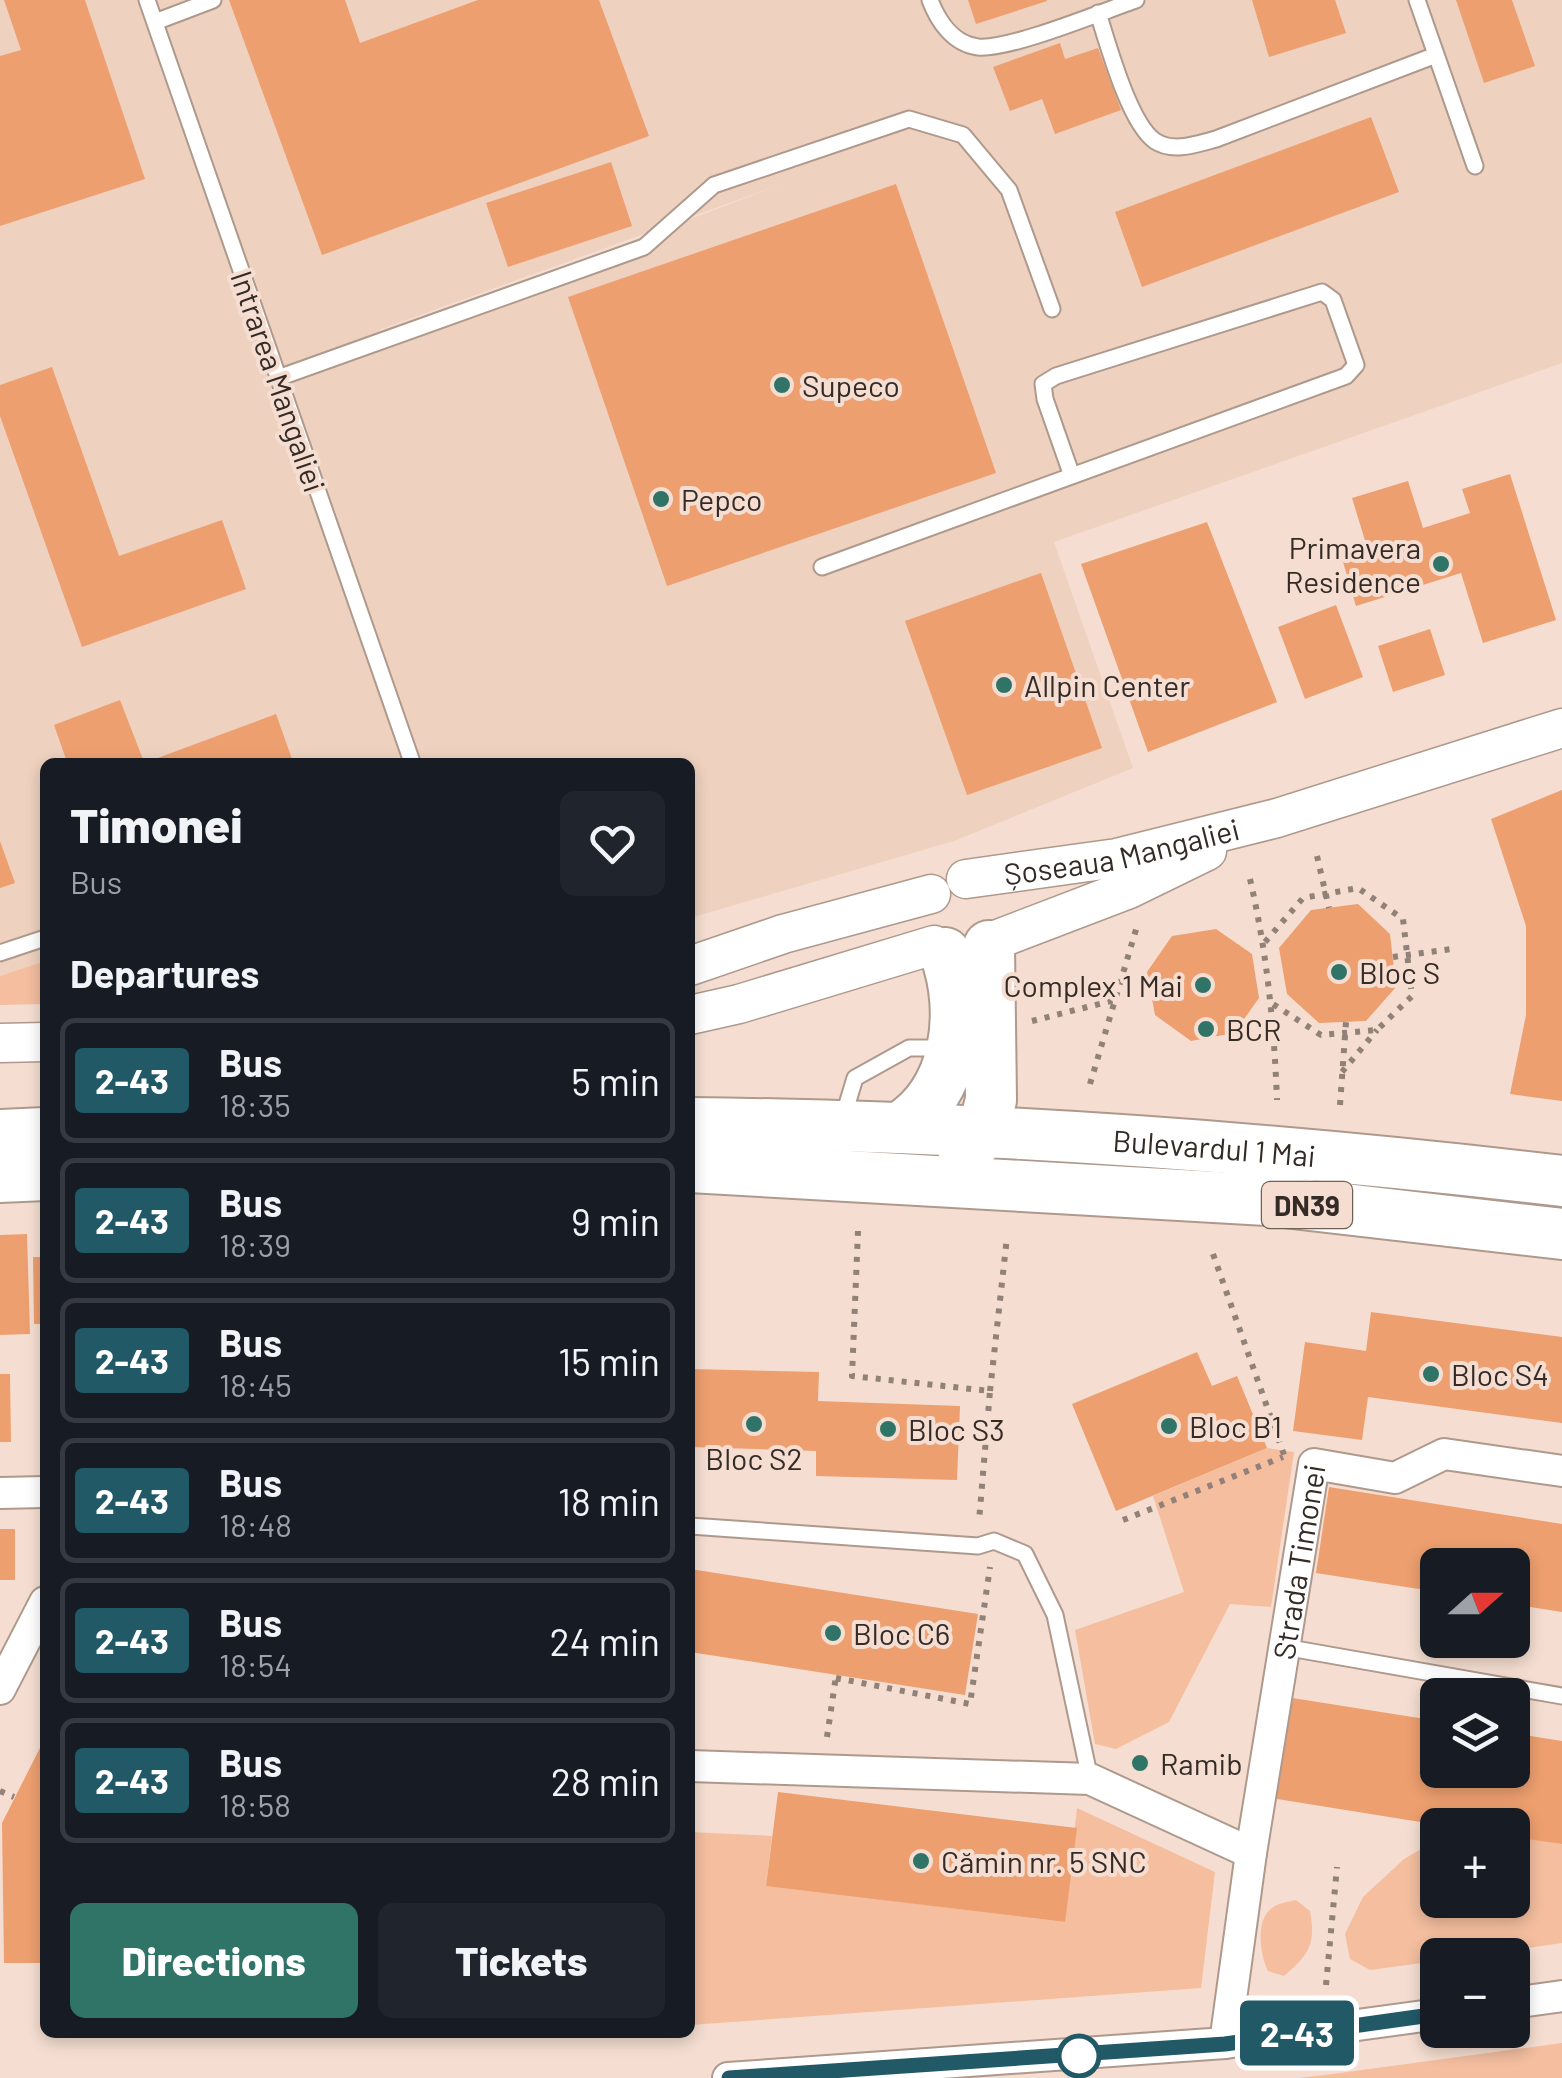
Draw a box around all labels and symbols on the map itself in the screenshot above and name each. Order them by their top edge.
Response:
street label: Intrarea Mangaliei [224,266,334,496]
place label: Supeco [802,367,900,403]
marker: Supeco [771,374,793,396]
place label: Pepco [681,481,762,517]
marker: Pepco [650,488,672,510]
place label: Primavera Residence [1285,529,1421,599]
marker: Primavera Residence [1430,553,1452,575]
place label: Allpin Center [1024,667,1190,703]
marker: Allpin Center [993,674,1015,696]
street label: Șoseaua Mangaliei [1001,810,1243,892]
place label: Bloc S [1359,954,1440,990]
marker: Bloc S [1328,961,1350,983]
place label: Complex 1 Mai [1003,967,1183,1003]
marker: Complex 1 Mai [1192,974,1214,996]
place label: BCR [1226,1011,1281,1047]
marker: BCR [1195,1018,1217,1040]
street label: Bulevardul 1 Mai [1112,1121,1317,1173]
road number: DN39 [1262,1182,1352,1228]
place label: Bloc S4 [1451,1356,1549,1392]
marker: Bloc S4 [1420,1363,1442,1385]
place label: Bloc B1 [1189,1408,1282,1444]
place label: Bloc S3 [908,1411,1005,1447]
marker: Bloc S2 [743,1413,765,1435]
marker: Bloc B1 [1158,1415,1180,1437]
marker: Bloc S3 [877,1418,899,1440]
place label: Bloc S2 [705,1440,803,1476]
street label: Strada Timonei [1265,1462,1332,1662]
north arrow [1420,1548,1530,1658]
place label: Bloc C6 [853,1615,950,1651]
marker: Bloc C6 [822,1622,844,1644]
place label: Ramib [1160,1745,1243,1781]
marker: Ramib [1129,1752,1151,1774]
place label: Cămin nr. 5 SNC [941,1843,1147,1879]
marker: Cămin nr. 5 SNC [910,1850,932,1872]
line badge: 2-43 [1227,2000,1367,2066]
unlabelled marker [1058,2035,1100,2077]

